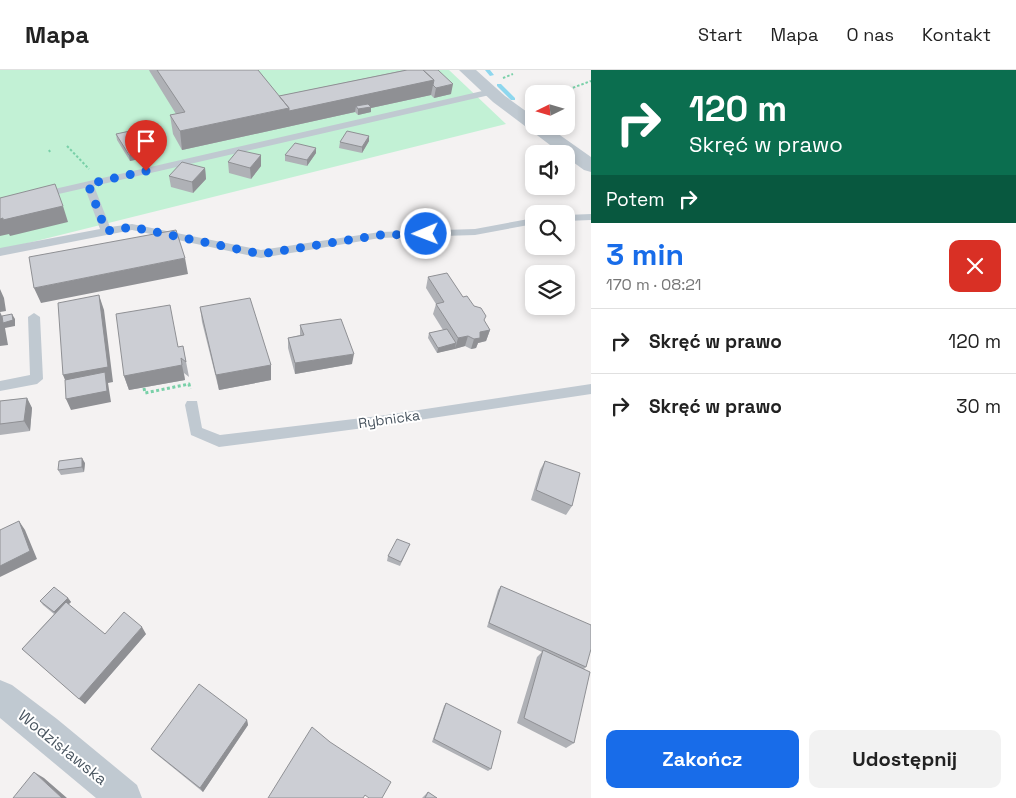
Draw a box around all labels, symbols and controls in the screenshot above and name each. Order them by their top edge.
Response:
text: Mapa [25,19,89,50]
text: Start [698,23,743,46]
text: Mapa [771,23,818,46]
text: O nas [846,23,894,46]
text: Kontakt [922,23,991,46]
north arrow [525,85,575,135]
map controls [525,85,575,315]
text: 120 m [689,87,787,131]
icon: right [606,90,671,155]
pin [125,120,167,171]
icon: arrive [132,127,160,155]
text: Skręć w prawo [689,130,843,158]
button: sound [525,145,575,195]
icon: right [674,185,702,213]
text: Potem [606,187,664,212]
button: search [525,205,575,255]
position arrow [399,207,451,259]
text: 3 min [606,235,684,274]
button: close [949,240,1001,292]
button: layers [525,265,575,315]
text: 170 m · 08:21 [606,274,702,295]
icon: right [606,327,634,355]
text: Skręć w prawo [649,329,782,354]
text: 120 m [948,329,1001,354]
icon: right [606,392,634,420]
text: Skręć w prawo [649,394,782,419]
text: 30 m [956,394,1001,419]
street label: Rybnicka [357,406,421,432]
street label: Wodzisławska [14,705,111,790]
button: Zakończ [606,730,799,788]
button: Udostępnij [809,730,1001,788]

